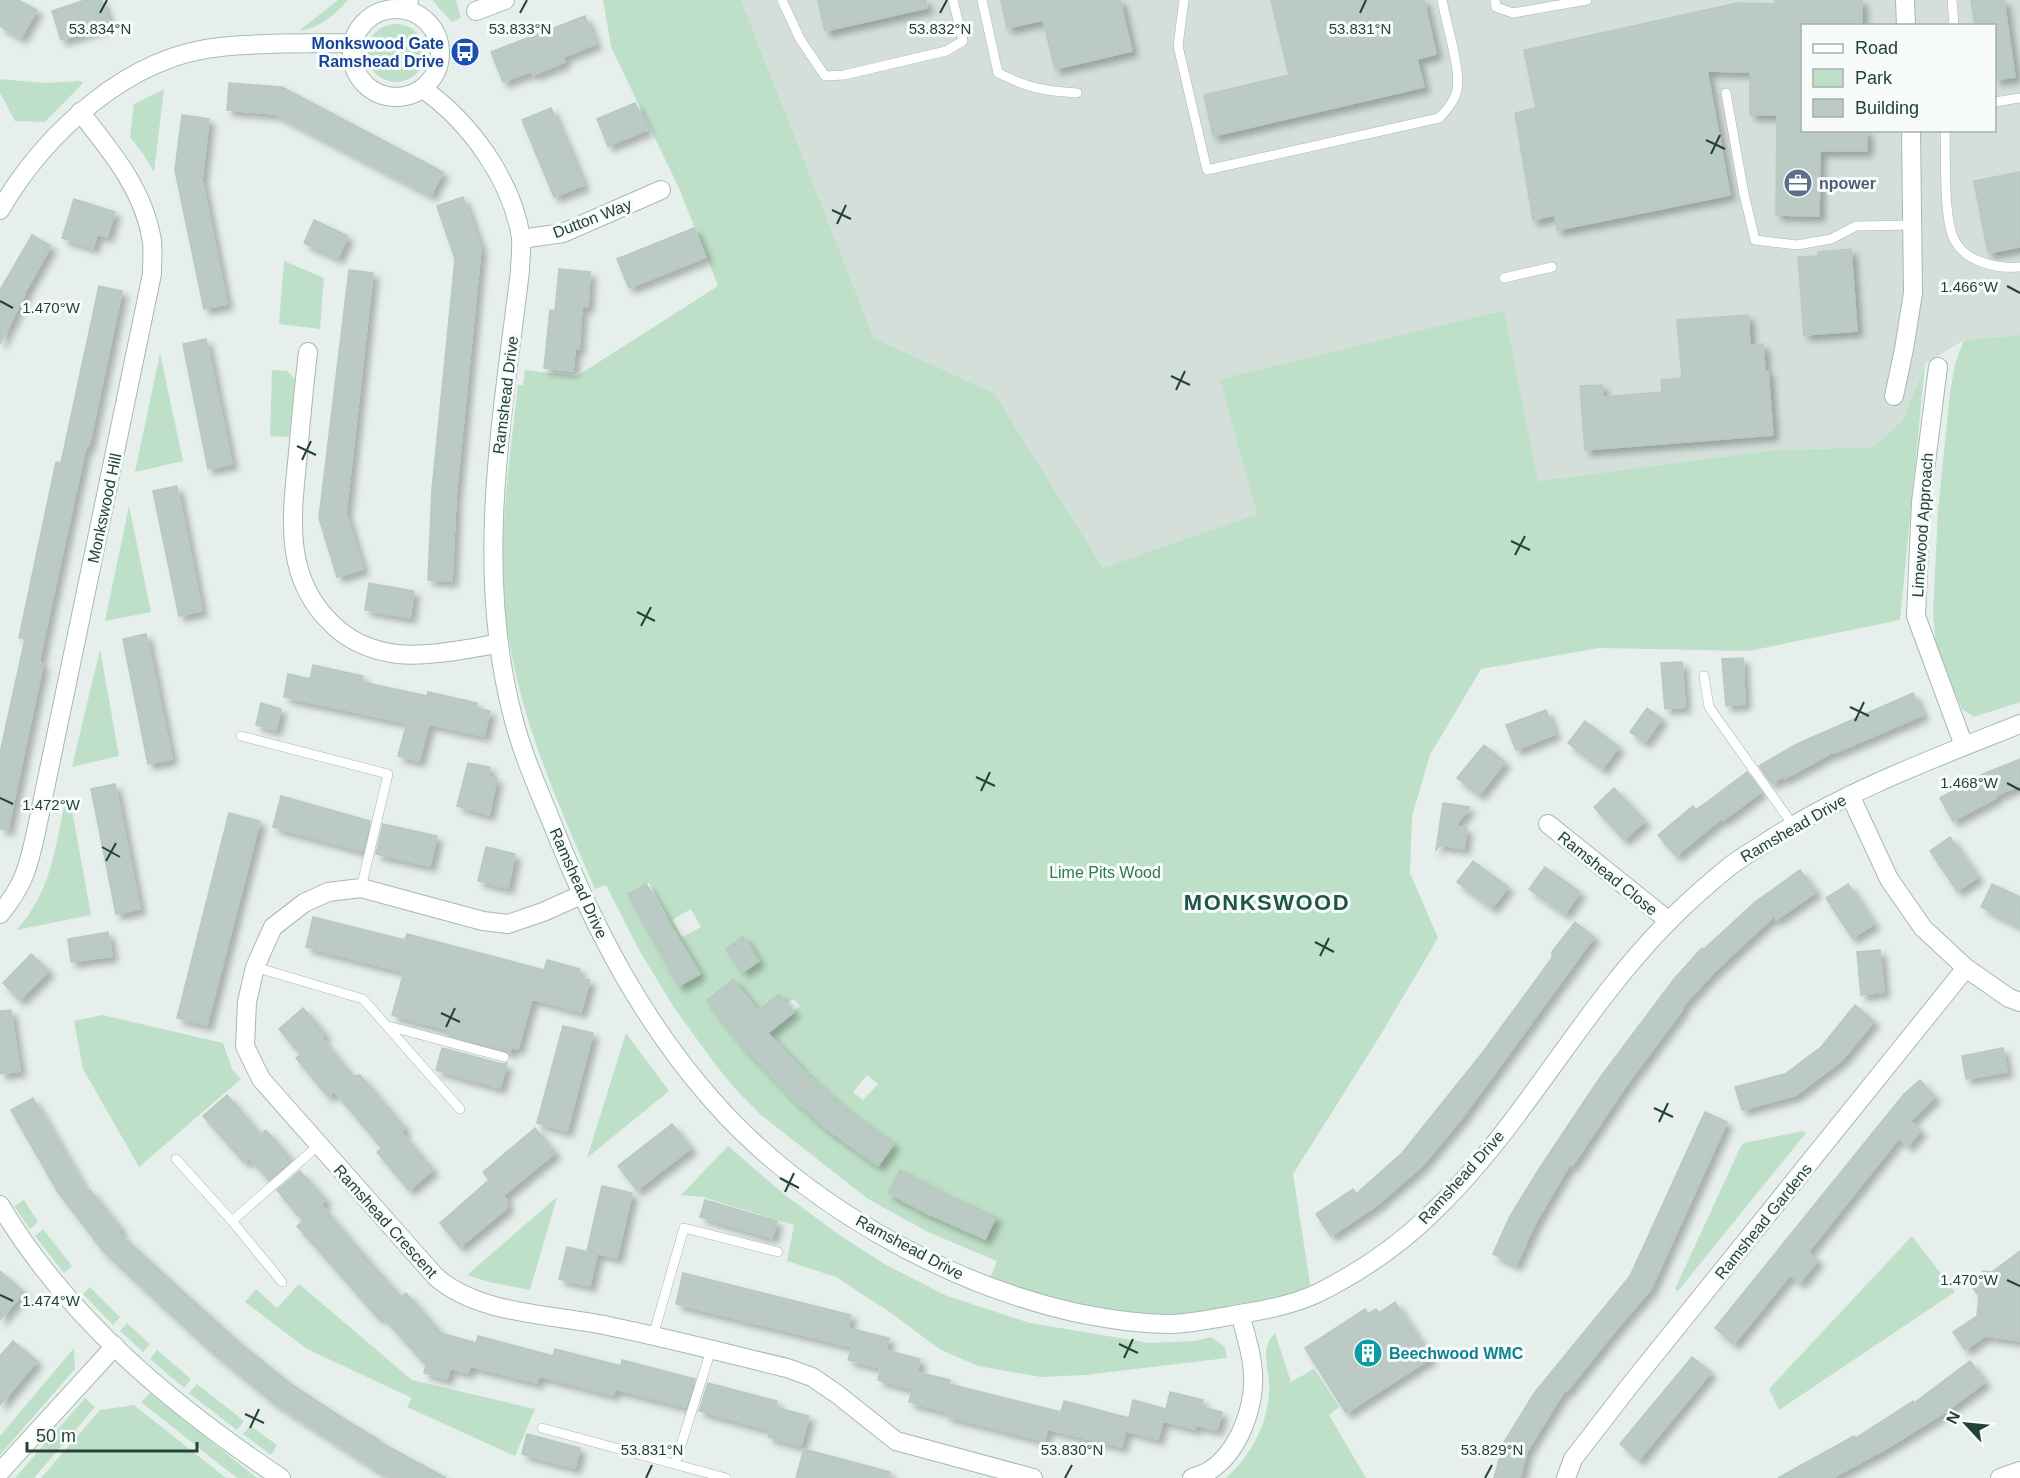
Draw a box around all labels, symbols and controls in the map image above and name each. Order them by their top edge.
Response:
text: 53.834°N [69,20,131,37]
text: 53.833°N [489,20,551,37]
text: 53.832°N [909,20,971,37]
text: 53.831°N [1329,20,1391,37]
legend [1801,24,1996,132]
place label: Monkswood Gate Ramshead Drive [312,35,444,70]
bus stop icon: Monkswood Gate Ramshead Drive [449,36,481,68]
text: Road [1855,38,1898,58]
text: Park [1855,68,1893,88]
text: Building [1855,98,1919,118]
office icon: npower [1782,167,1814,199]
place label: npower [1819,175,1876,192]
street label: Dutton Way [550,196,634,241]
text: 1.466°W [1940,278,1999,295]
text: 1.470°W [22,299,81,316]
street label: Ramshead Drive [490,335,521,455]
street label: Monkswood Hill [85,452,124,565]
street label: Limewood Approach [1909,452,1936,598]
text: 1.468°W [1940,774,1999,791]
street label: Ramshead Drive [1737,791,1849,866]
text: 1.472°W [22,796,81,813]
street label: Ramshead Drive [547,825,611,941]
street label: Ramshead Close [1555,828,1661,919]
park label: Lime Pits Wood [1049,864,1161,881]
district label: MONKSWOOD [1184,890,1350,915]
street label: Ramshead Drive [1415,1127,1508,1227]
street label: Ramshead Gardens [1712,1160,1815,1282]
street label: Ramshead Crescent [331,1161,441,1282]
street label: Ramshead Drive [853,1212,966,1283]
text: 1.470°W [1940,1271,1999,1288]
text: 1.474°W [22,1292,81,1309]
building icon: Beechwood WMC [1352,1337,1384,1369]
place label: Beechwood WMC [1389,1345,1524,1362]
north arrow [1936,1394,1996,1454]
text: N [1943,1409,1963,1427]
scale bar [27,1415,196,1453]
text: 50 m [36,1426,76,1446]
text: 53.831°N [621,1441,683,1458]
text: 53.830°N [1041,1441,1103,1458]
text: 53.829°N [1461,1441,1523,1458]

